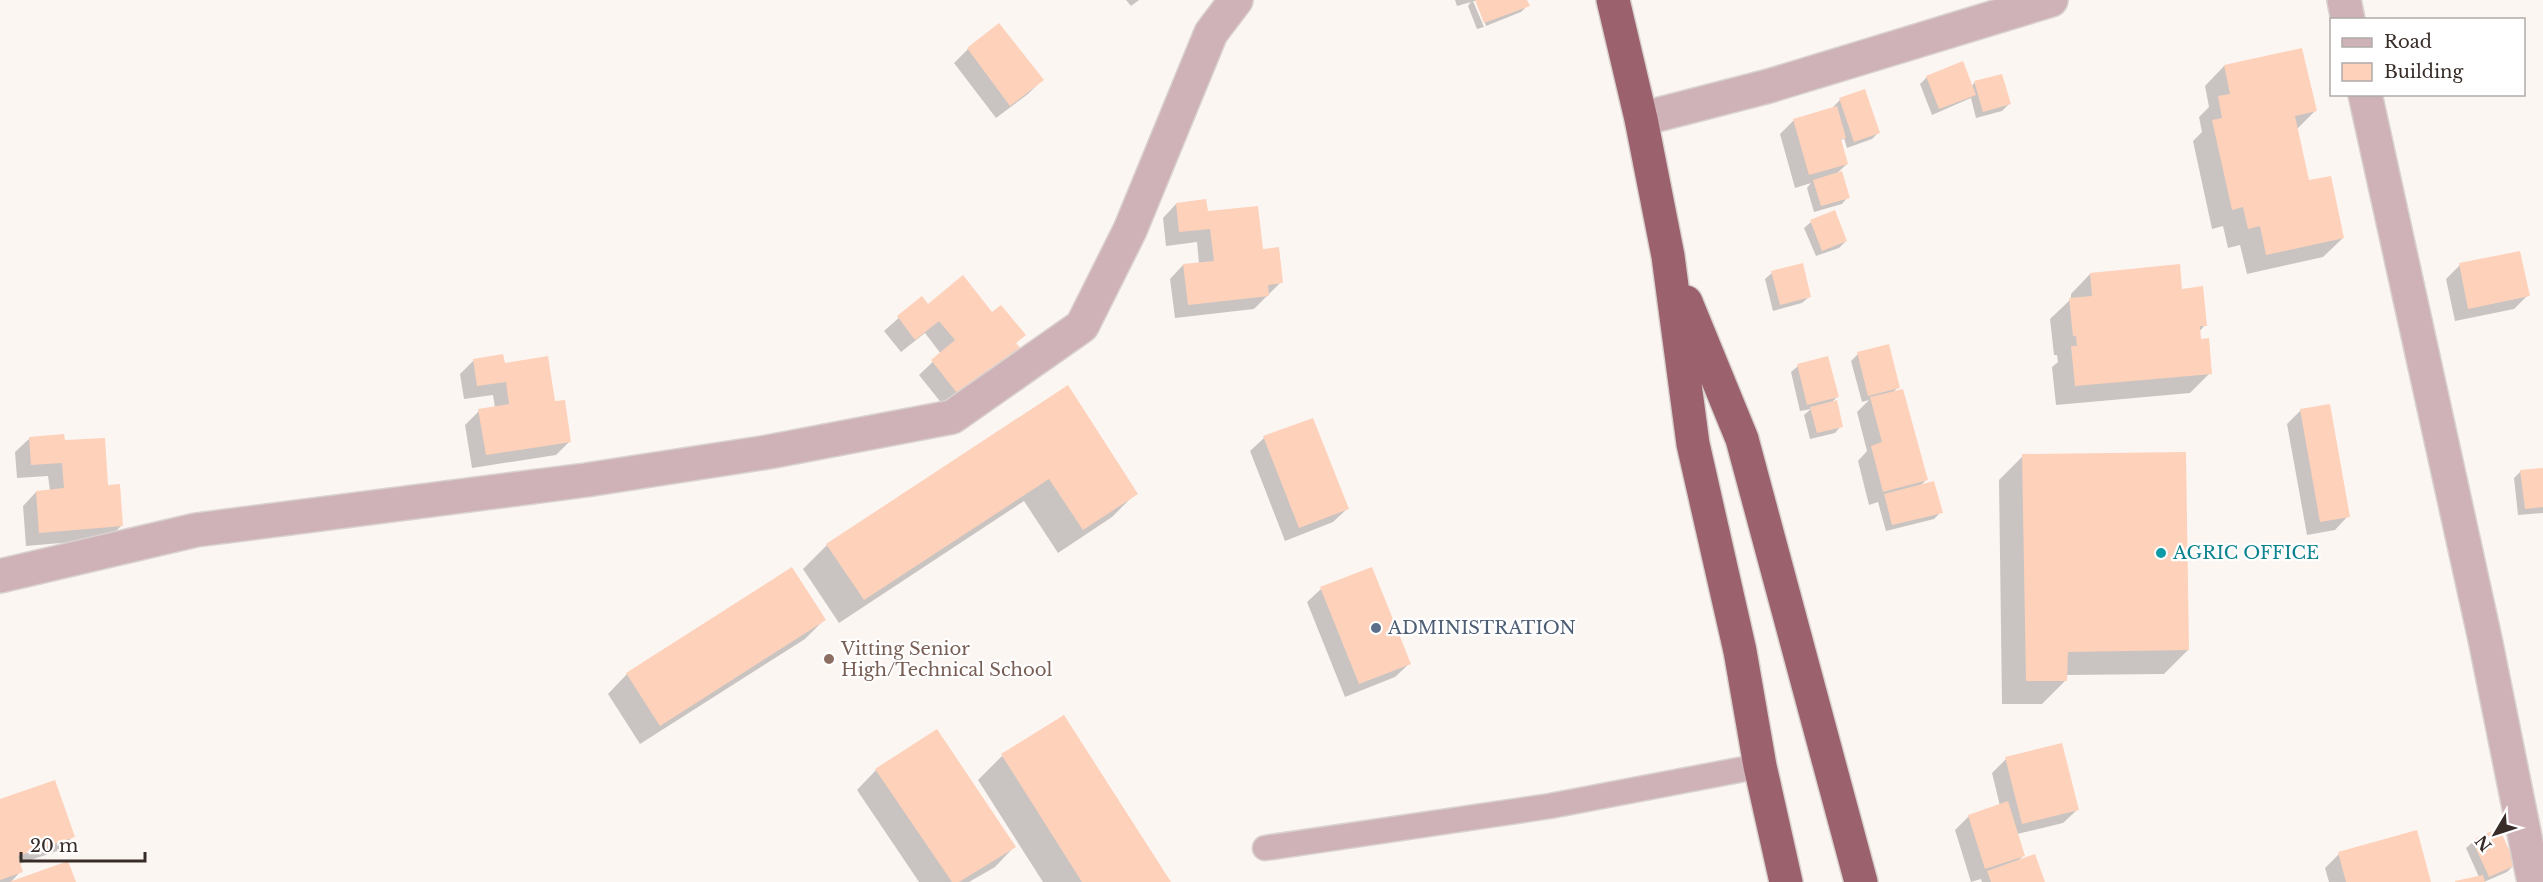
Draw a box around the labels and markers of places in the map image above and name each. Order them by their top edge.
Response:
place label: AGRIC OFFICE [2172,542,2319,564]
marker: AGRIC OFFICE [2154,546,2168,560]
place label: ADMINISTRATION [1387,617,1576,639]
marker: ADMINISTRATION [1369,621,1383,635]
place label: Vitting Senior High/Technical School [840,638,1052,681]
marker: Vitting Senior High/Technical School [822,652,836,666]

